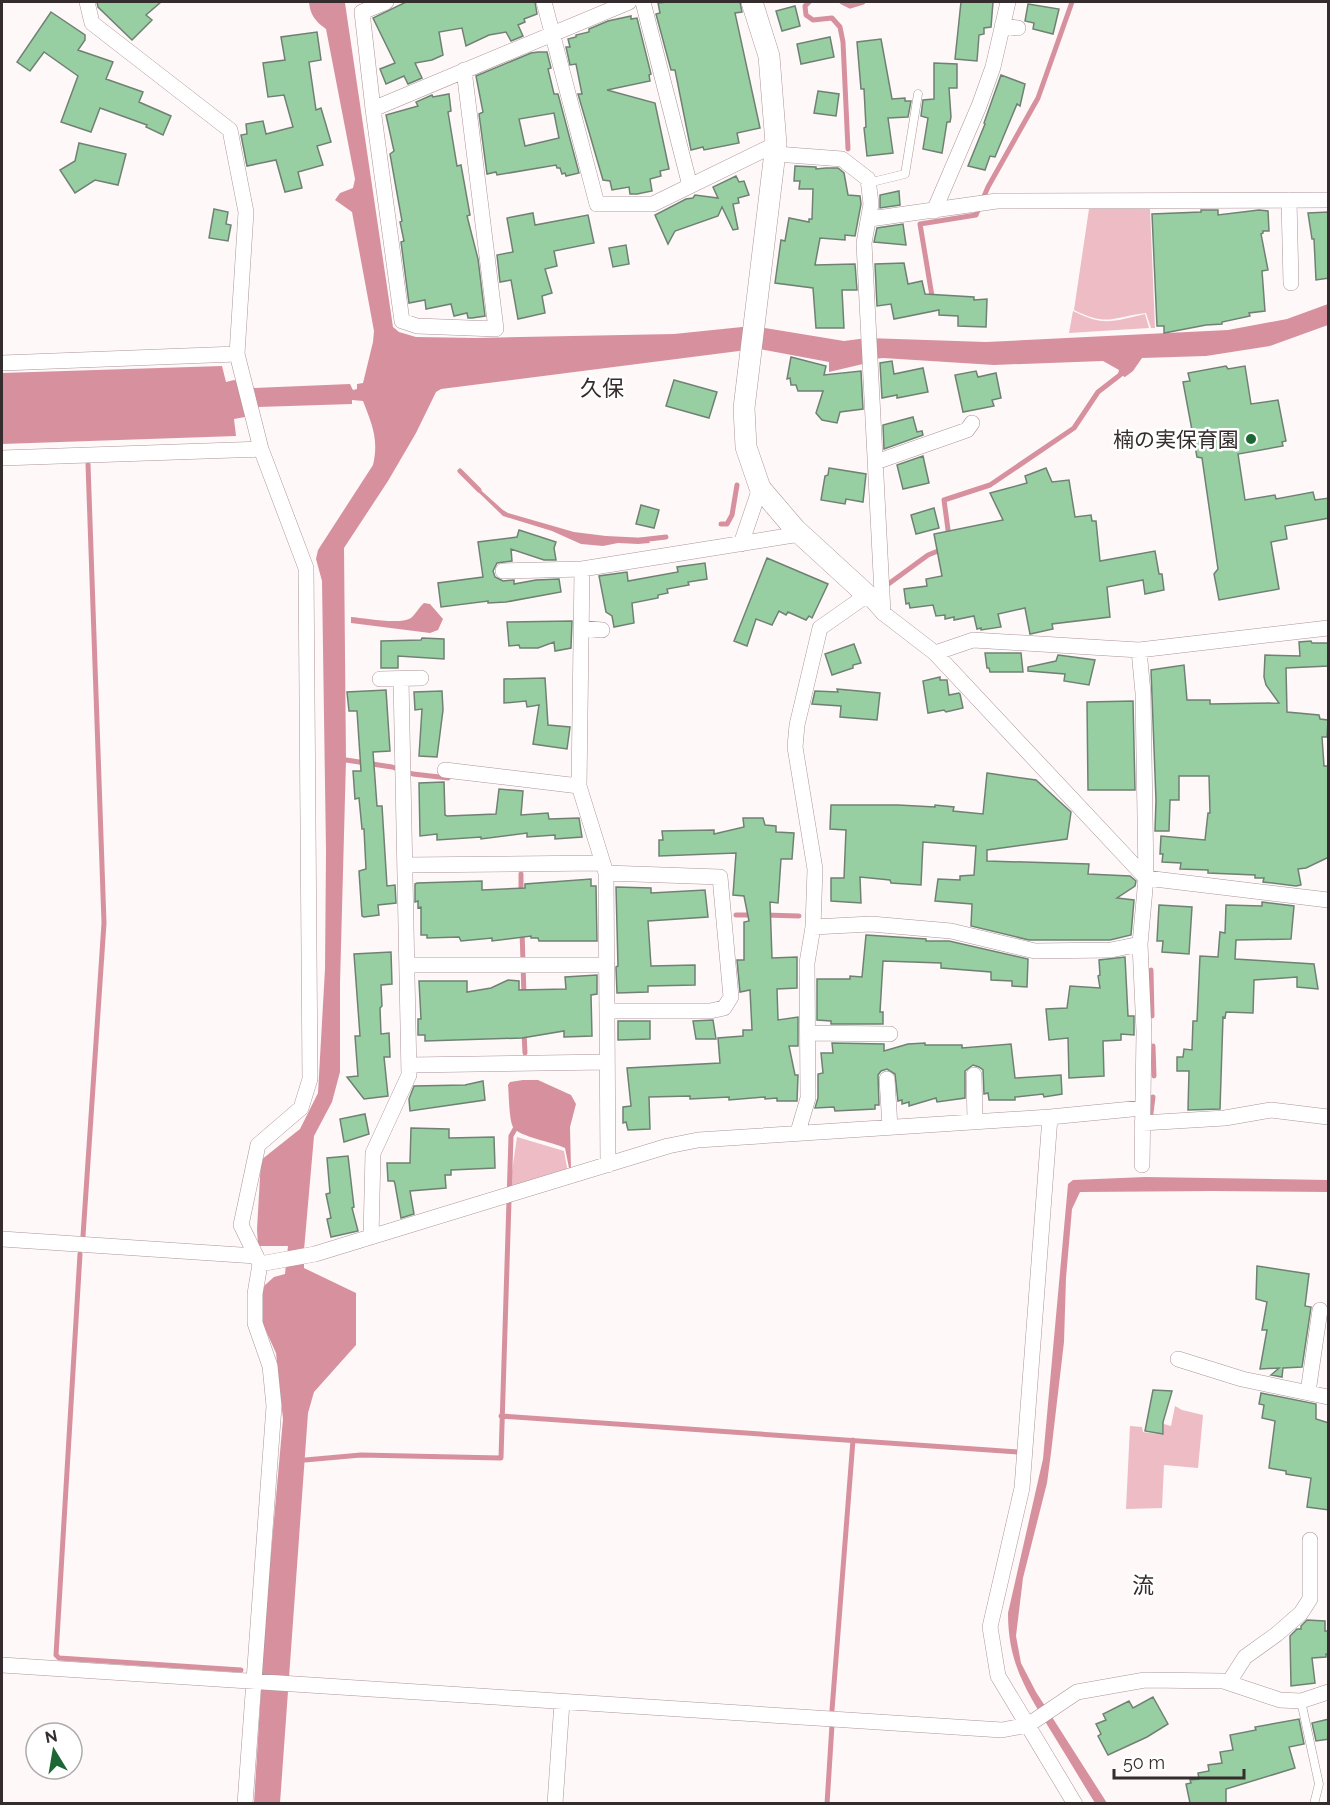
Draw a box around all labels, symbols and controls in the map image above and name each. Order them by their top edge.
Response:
district label: 久保 [580,375,624,401]
place label: 楠の実保育園 [1113,427,1239,452]
marker: 楠の実保育園 [1244,432,1258,446]
district label: 流 [1132,1572,1154,1598]
north arrow [24,1721,84,1781]
text: N [43,1726,59,1747]
scale bar [1114,1742,1244,1780]
text: 50 m [1123,1752,1165,1773]

